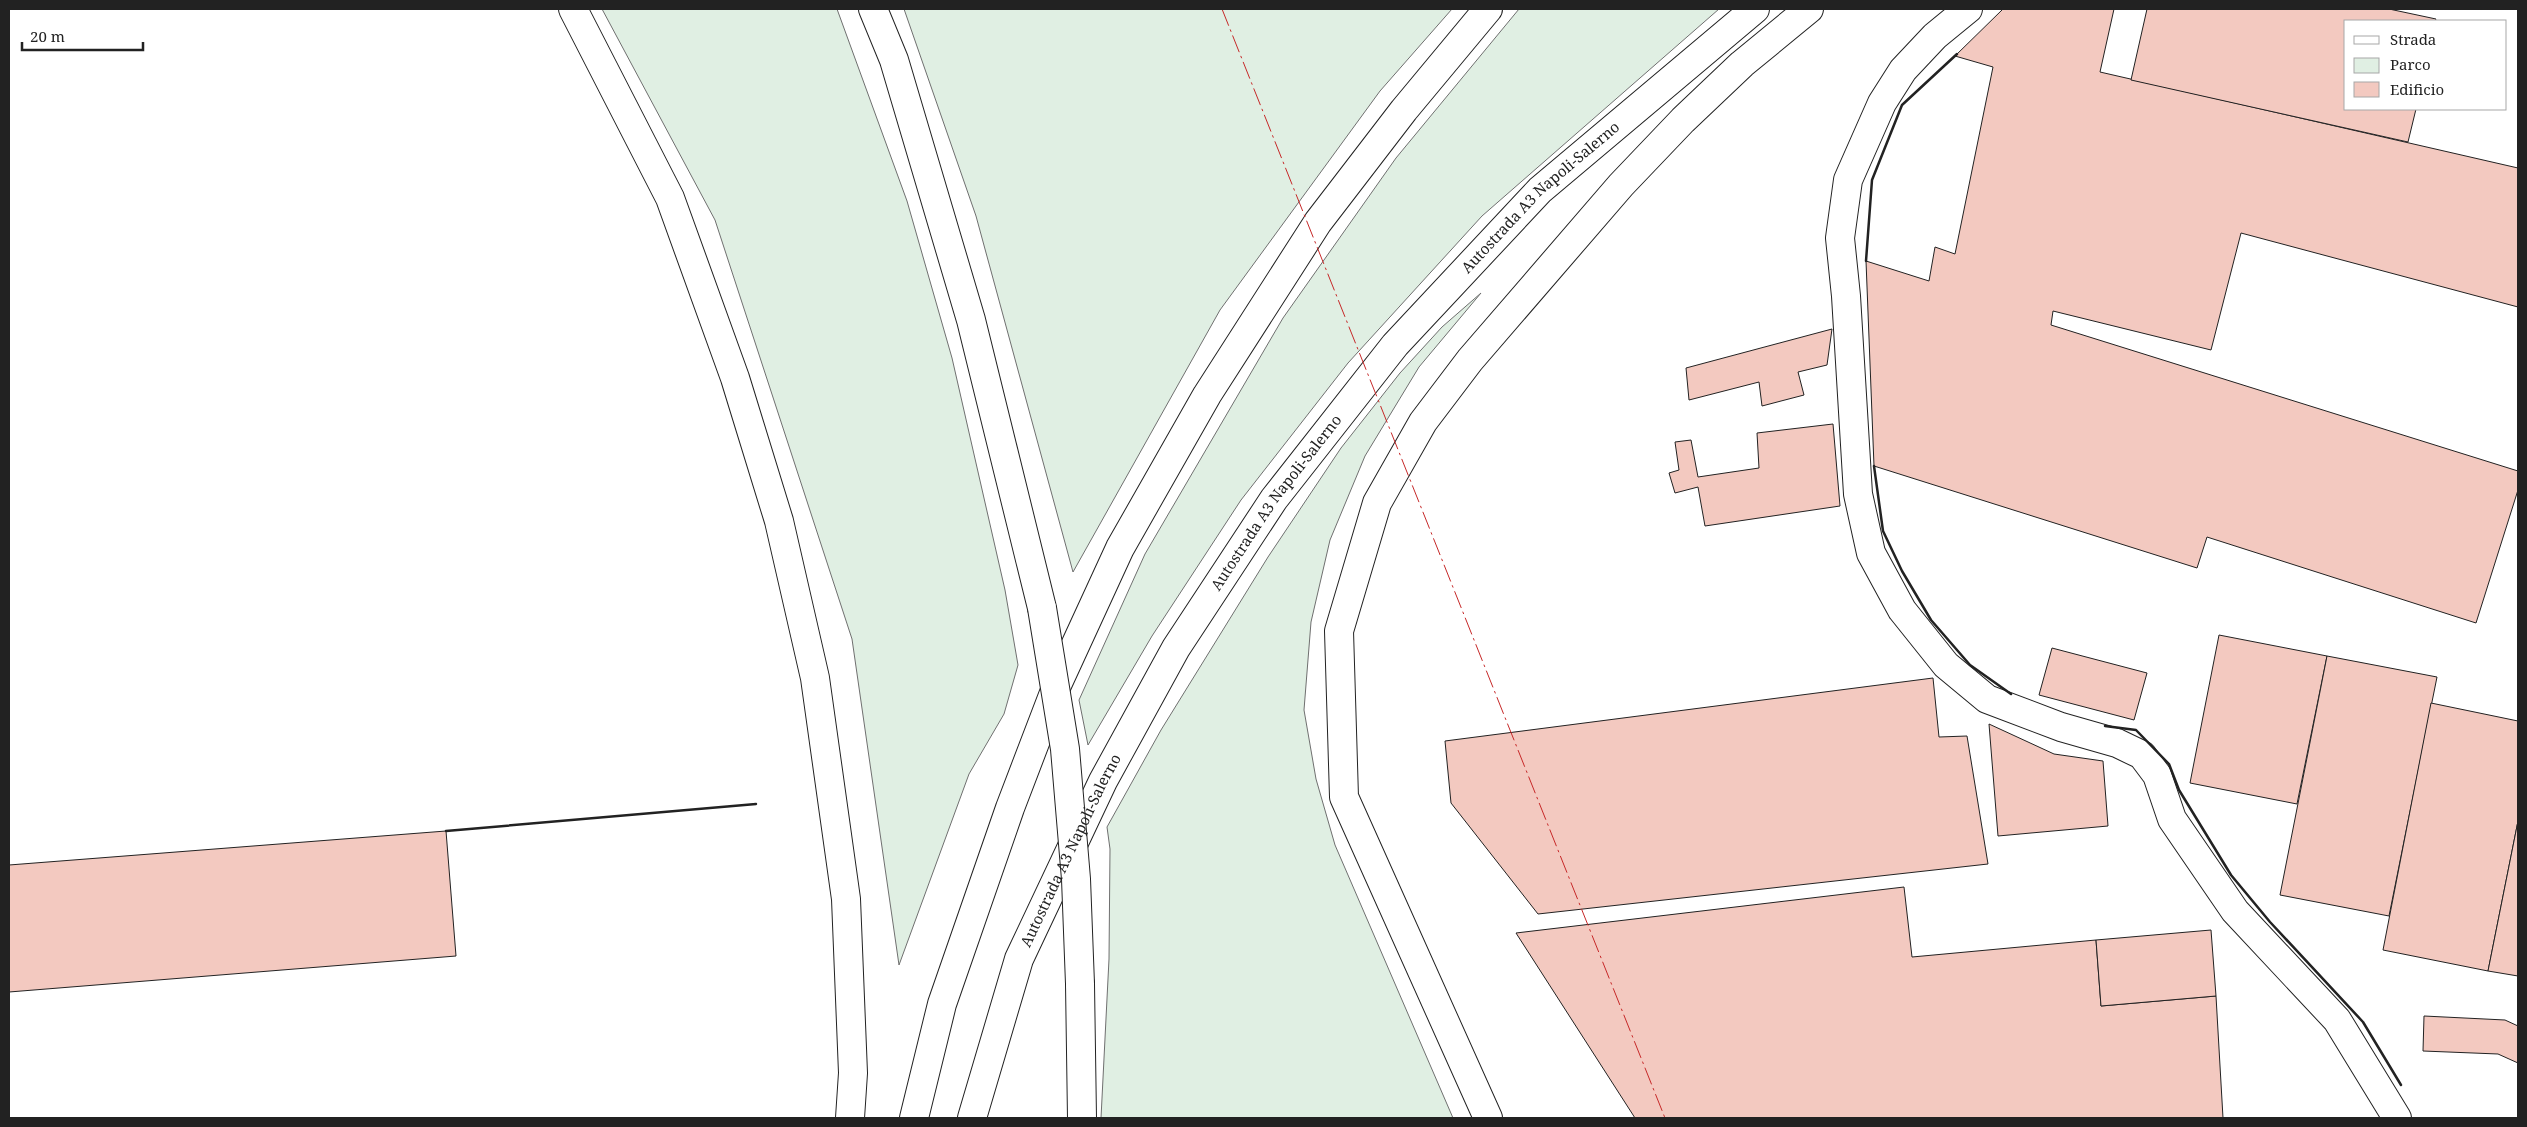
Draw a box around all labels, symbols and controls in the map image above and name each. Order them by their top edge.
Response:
scale bar [22,20,144,52]
legend [2344,20,2507,110]
text: 20 m [30,26,65,46]
text: Strada [2390,29,2436,49]
text: Parco [2390,54,2431,74]
text: Edificio [2390,79,2444,99]
street label: Autostrada A3 Napoli-Salerno [1456,116,1623,277]
street label: Autostrada A3 Napoli-Salerno [1206,410,1346,594]
street label: Autostrada A3 Napoli-Salerno [1015,750,1125,950]

